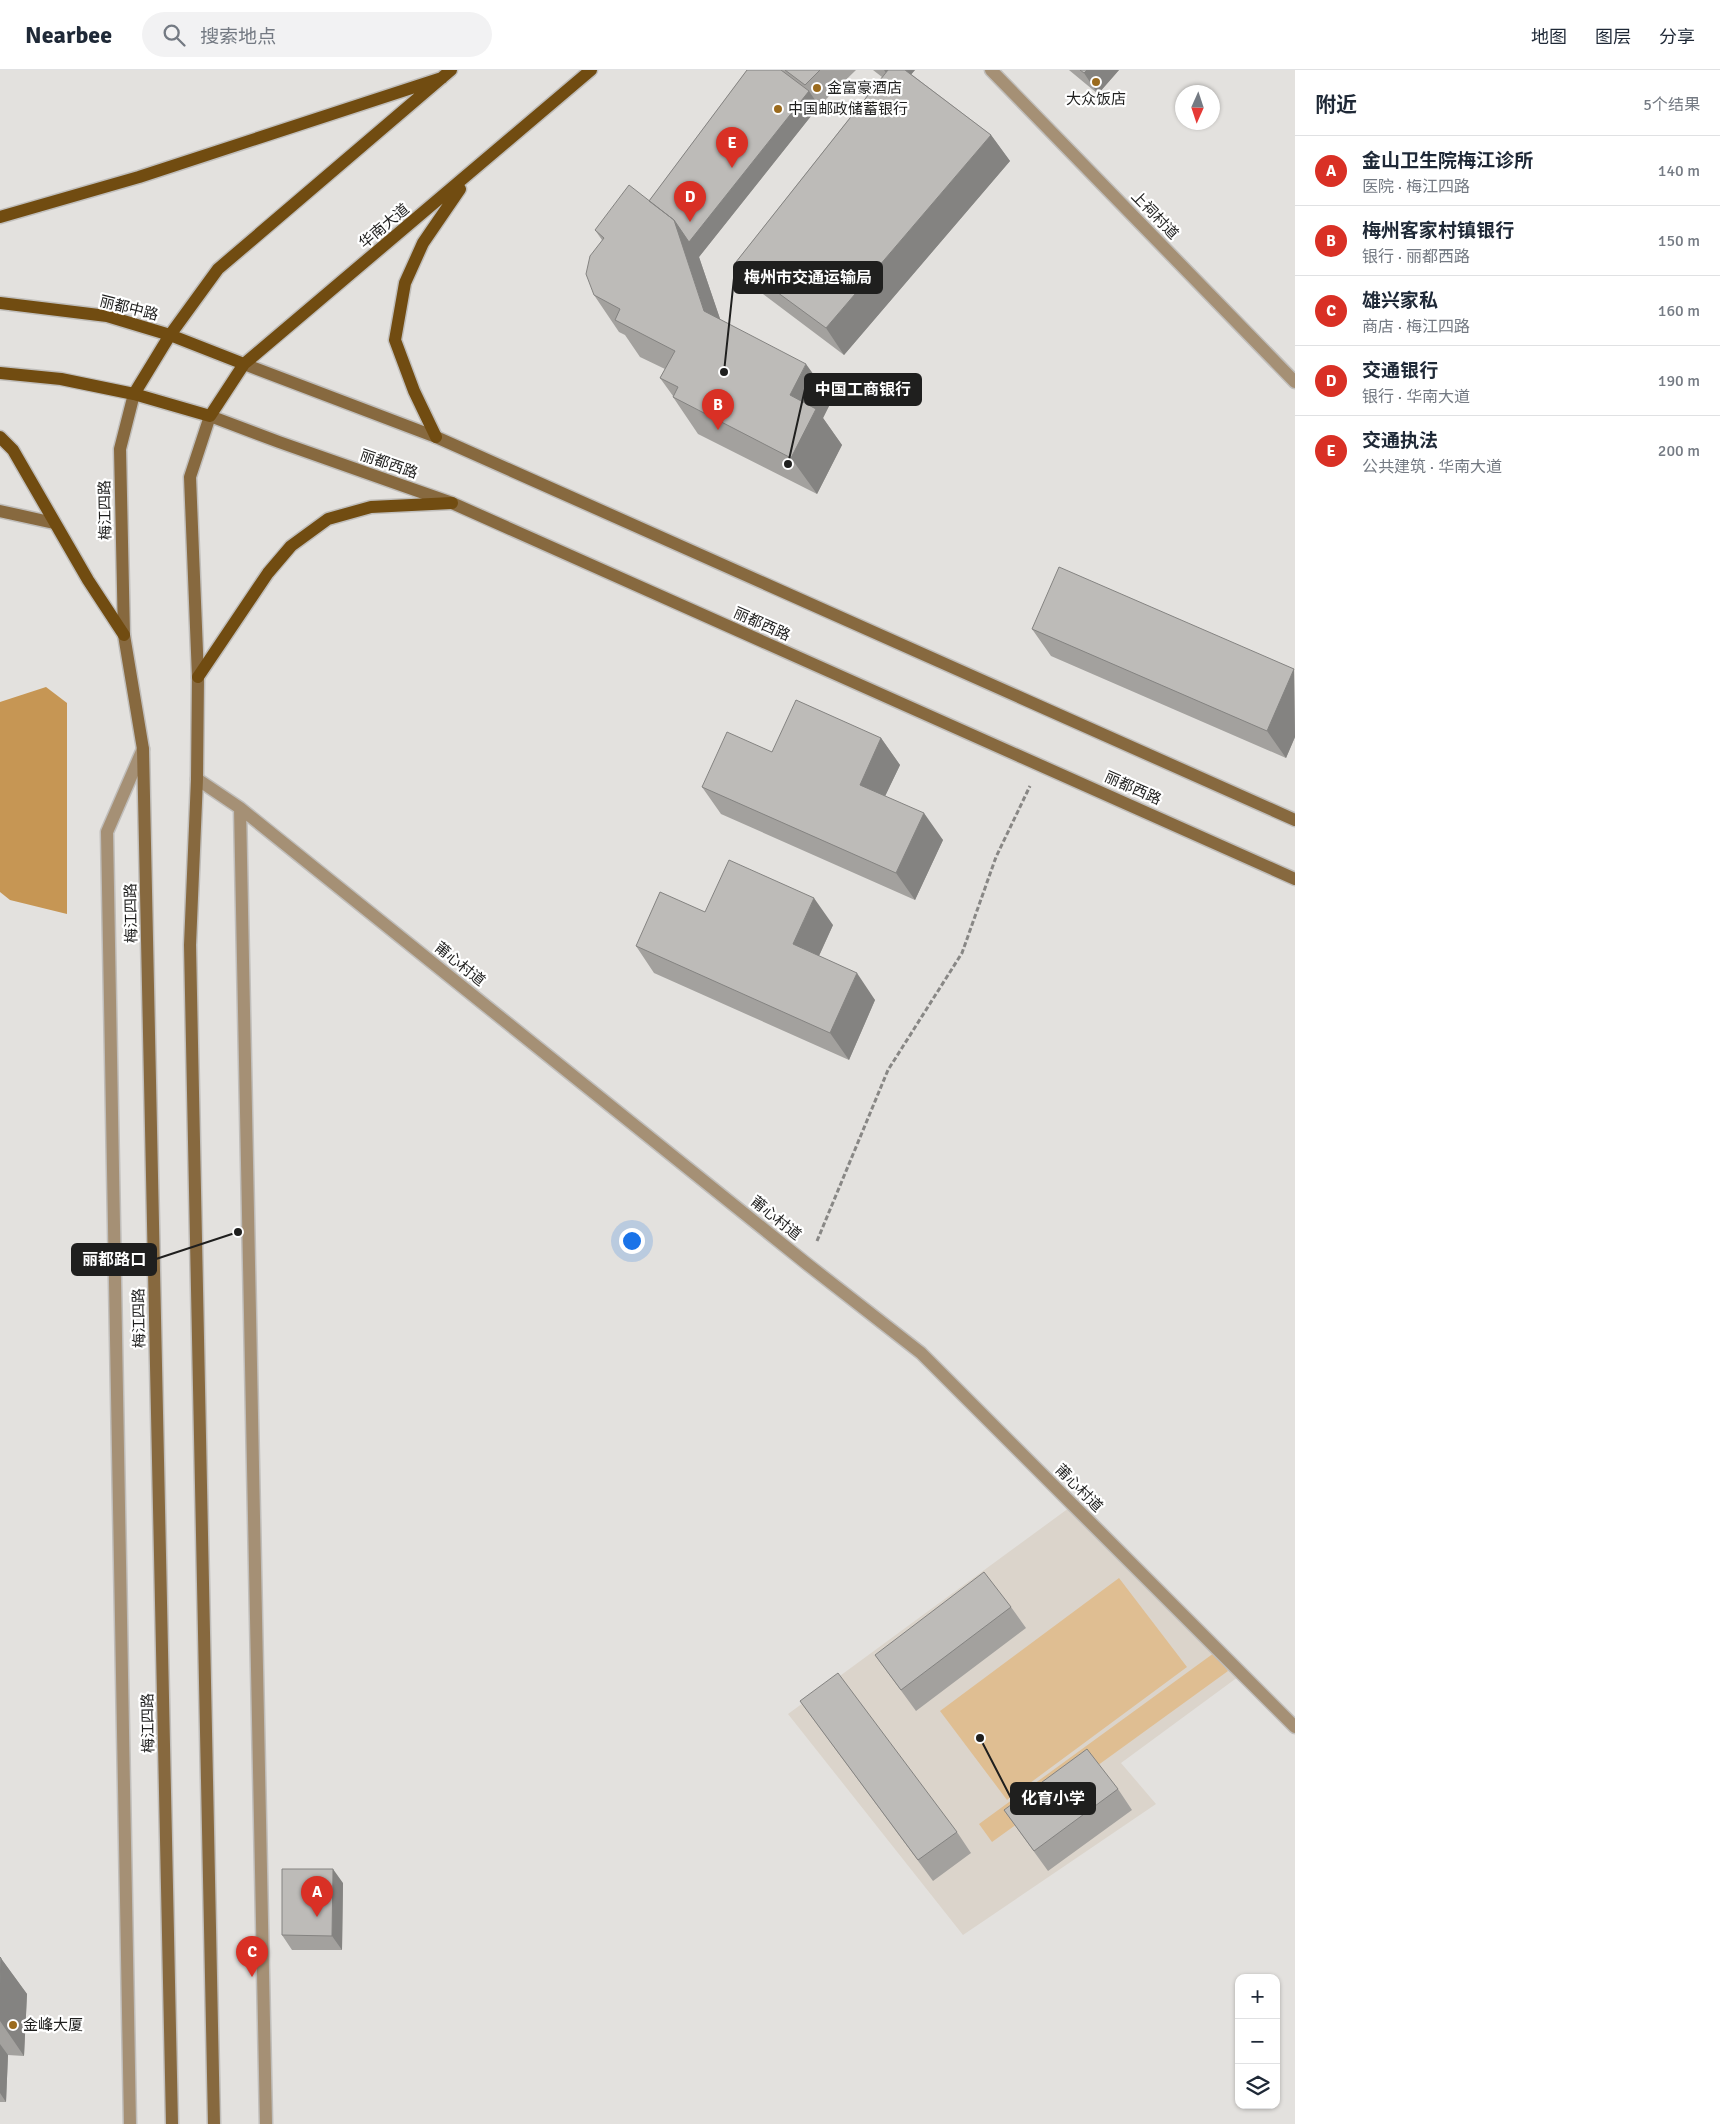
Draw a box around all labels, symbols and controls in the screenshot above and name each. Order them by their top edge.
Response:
search box [142,12,492,57]
text: Nearbee [25,20,112,50]
icon: search [160,21,188,49]
text: 搜索地点 [200,25,276,49]
text: 地图 [1531,26,1567,48]
text: 图层 [1595,26,1631,48]
text: 分享 [1659,26,1695,48]
marker: 大众饭店 [1090,76,1102,88]
place label: 金富豪酒店 [827,79,902,97]
marker: 金富豪酒店 [811,82,823,94]
north arrow [1175,85,1220,130]
place label: 大众饭店 [1066,90,1126,108]
text: 附近 [1315,92,1357,118]
text: 5个结果 [1643,95,1700,115]
place label: 中国邮政储蓄银行 [788,100,908,118]
marker: 中国邮政储蓄银行 [772,103,784,115]
pin: E [716,127,748,168]
text: 金山卫生院梅江诊所 [1362,149,1533,173]
text: A [1326,161,1336,181]
text: 140 m [1658,161,1700,181]
text: 医院 · 梅江四路 [1362,177,1470,197]
pin: D [674,181,706,222]
street label: 上祠村道 [1128,187,1182,243]
street label: 华南大道 [355,200,413,252]
text: 梅州客家村镇银行 [1362,219,1514,243]
text: B [1326,231,1336,251]
text: 150 m [1658,231,1700,251]
text: 银行 · 丽都西路 [1362,247,1470,267]
callout: 梅州市交通运输局 [734,262,882,293]
text: 梅州市交通运输局 [744,268,872,288]
text: 雄兴家私 [1362,289,1438,313]
street label: 丽都中路 [98,292,160,324]
text: C [1326,301,1336,321]
text: 160 m [1658,301,1700,321]
text: 商店 · 梅江四路 [1362,317,1470,337]
text: 交通银行 [1362,359,1438,383]
text: D [1326,371,1336,391]
text: 190 m [1658,371,1700,391]
callout: 中国工商银行 [805,374,921,405]
text: 中国工商银行 [815,380,911,400]
text: 银行 · 华南大道 [1362,387,1470,407]
pin: B [702,389,734,430]
text: 交通执法 [1362,429,1438,453]
text: E [1326,441,1336,461]
text: 200 m [1658,441,1700,461]
street label: 丽都西路 [358,446,420,482]
text: 公共建筑 · 华南大道 [1362,457,1502,477]
street label: 梅江四路 [95,480,115,540]
street label: 丽都西路 [731,604,793,644]
street label: 丽都西路 [1102,768,1164,808]
street label: 梅江四路 [121,883,141,943]
street label: 莆心村道 [431,938,489,990]
street label: 莆心村道 [747,1192,805,1244]
your location [619,1228,645,1254]
callout: 丽都路口 [72,1244,156,1275]
text: 丽都路口 [82,1250,146,1270]
street label: 梅江四路 [129,1288,149,1348]
street label: 莆心村道 [1051,1460,1107,1516]
street label: 梅江四路 [138,1693,158,1753]
callout: 化育小学 [1011,1783,1095,1814]
text: 化育小学 [1021,1789,1085,1809]
pin: A [301,1876,333,1917]
pin: C [236,1936,268,1977]
map controls [1235,1974,1280,2109]
button: + [1235,1974,1280,2019]
place label: 金峰大厦 [23,2016,83,2034]
marker: 金峰大厦 [7,2019,19,2031]
button: − [1235,2019,1280,2064]
button: layers [1235,2064,1280,2109]

